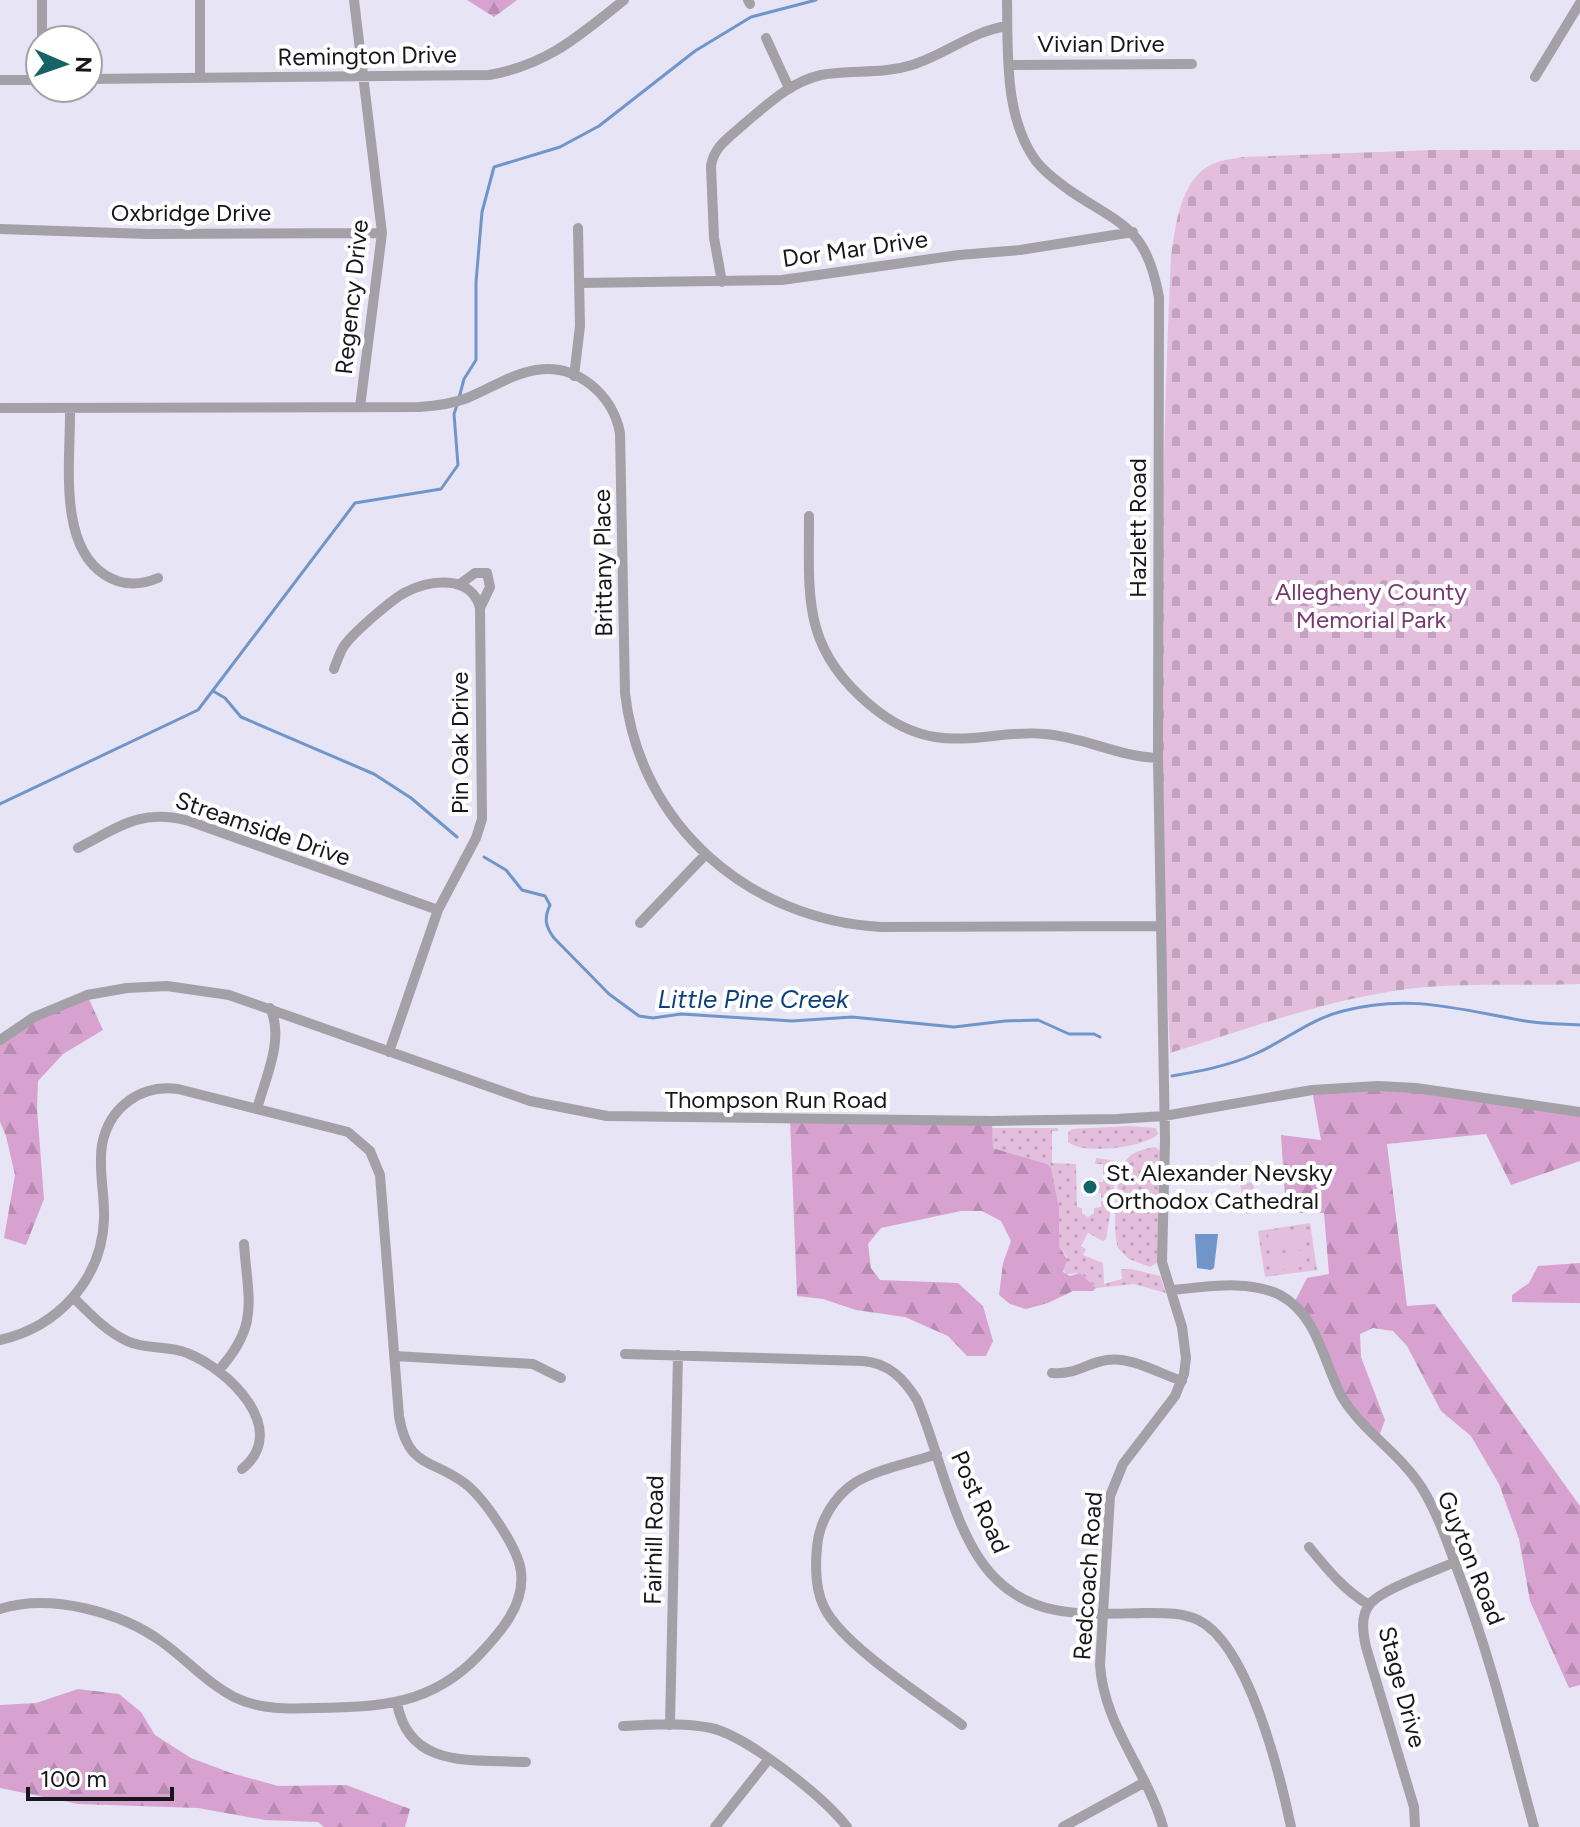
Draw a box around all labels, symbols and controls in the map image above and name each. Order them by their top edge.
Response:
north arrow [24,24,104,104]
street label: Vivian Drive [1037,29,1165,58]
street label: Remington Drive [277,39,457,72]
text: N [70,56,97,74]
street label: Oxbridge Drive [111,198,271,227]
street label: Regency Drive [329,218,374,376]
street label: Dor Mar Drive [780,224,930,273]
street label: Hazlett Road [1123,458,1152,598]
street label: Brittany Place [587,489,618,637]
park label: Allegheny County Memorial Park [1275,577,1467,634]
street label: Pin Oak Drive [445,672,474,814]
street label: Streamside Drive [172,785,354,872]
water label: Little Pine Creek [657,983,850,1015]
street label: Thompson Run Road [665,1085,887,1114]
place label: St. Alexander Nevsky Orthodox Cathedral [1106,1158,1333,1215]
marker: St. Alexander Nevsky Orthodox Cathedral [1081,1178,1099,1196]
street label: Post Road [945,1446,1016,1557]
street label: Fairhill Road [638,1475,669,1605]
street label: Guyton Road [1431,1487,1511,1629]
street label: Redcoach Road [1067,1491,1108,1661]
street label: Stage Drive [1372,1623,1433,1751]
scale bar [28,1751,172,1801]
text: 100 m [40,1764,107,1793]

